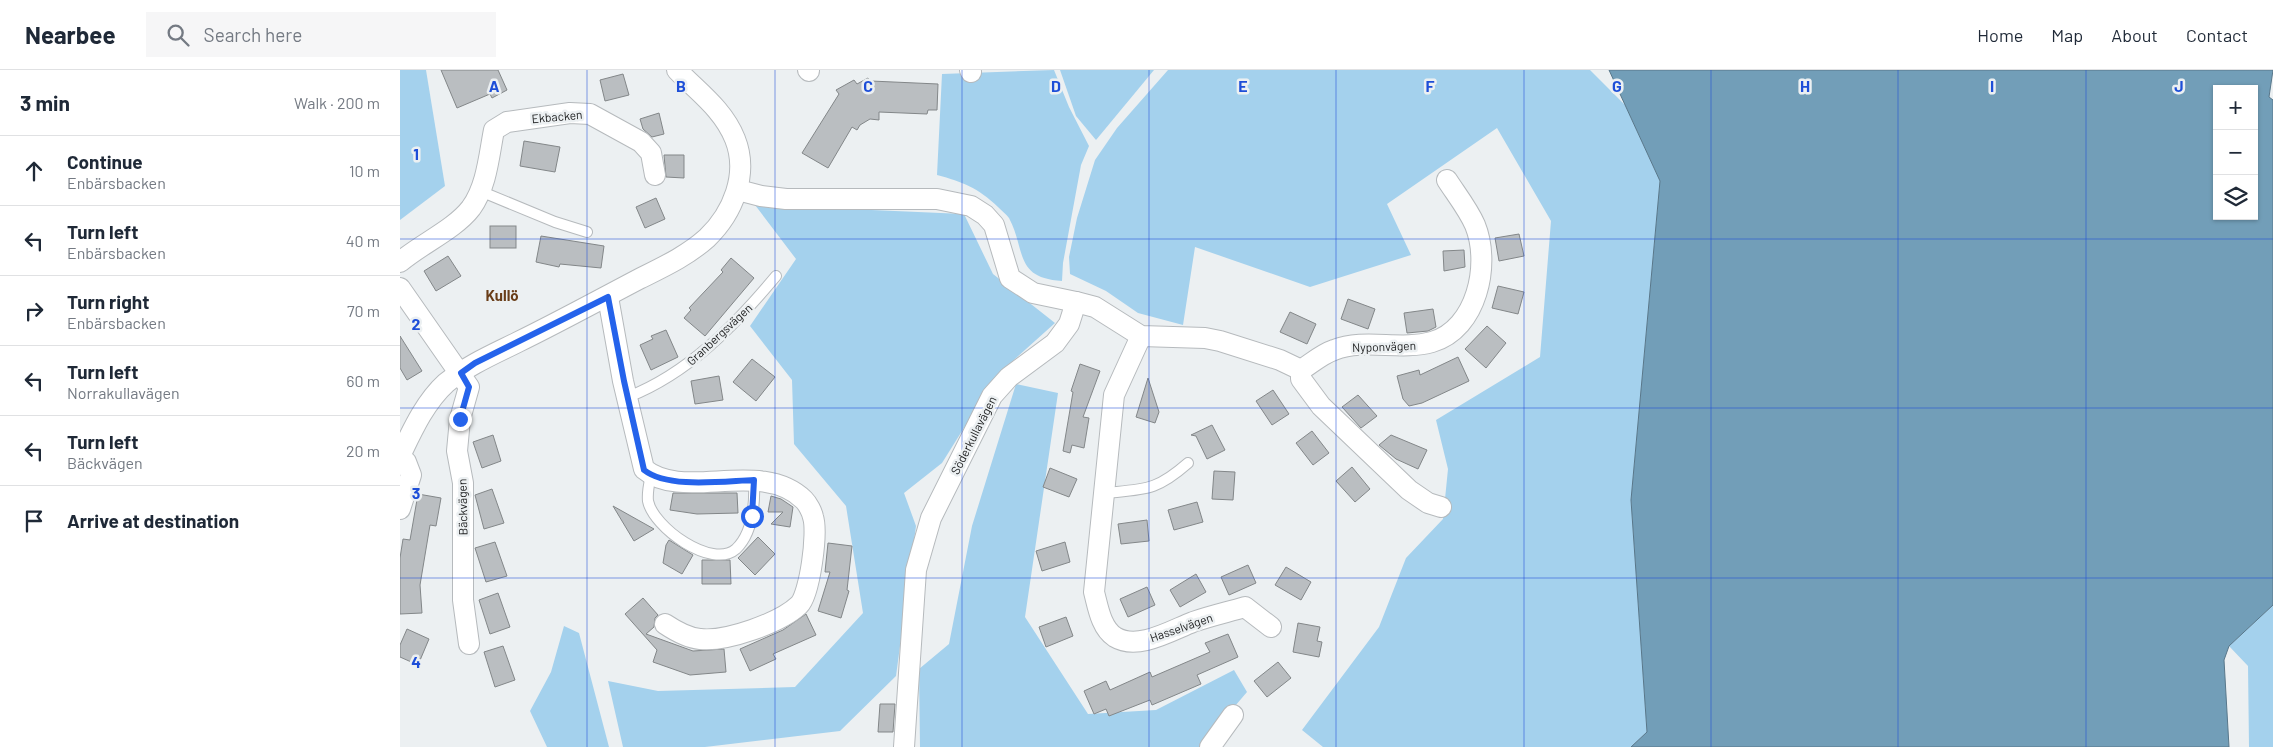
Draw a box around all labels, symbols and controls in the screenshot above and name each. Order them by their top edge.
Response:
search box [146,12,496,57]
text: Nearbee [25,20,116,49]
icon: search [164,21,192,49]
text: Search here [204,23,302,46]
text: Home [1977,24,2023,46]
text: Map [2051,24,2083,46]
text: About [2111,24,2158,46]
text: Contact [2186,24,2248,46]
text: A [489,76,500,95]
text: B [676,76,686,95]
text: C [863,76,873,95]
text: D [1051,76,1061,95]
text: E [1238,76,1248,95]
text: F [1426,76,1435,95]
text: G [1612,76,1622,95]
text: H [1800,76,1810,95]
text: I [1990,76,1994,95]
text: J [2174,76,2184,95]
map controls [2213,85,2258,220]
button: + [2213,85,2258,130]
text: 3 min [20,90,70,115]
text: Walk · 200 m [294,93,380,112]
street label: Ekbacken [531,107,583,125]
button: − [2213,130,2258,175]
text: 1 [413,144,419,163]
text: Continue [67,150,143,173]
icon: ahead [20,157,48,185]
text: 10 m [349,161,380,180]
text: Enbärsbacken [67,173,166,192]
button: layers [2213,175,2258,220]
text: Turn left [67,220,138,243]
icon: left [20,227,48,255]
text: 40 m [346,231,380,250]
text: Enbärsbacken [67,243,166,262]
district label: Kullö [485,286,519,304]
text: Turn right [67,290,149,313]
icon: right [20,297,48,325]
street label: Granbergsvägen [683,300,755,368]
text: 70 m [347,301,380,320]
text: Enbärsbacken [67,313,166,332]
text: 2 [412,314,421,333]
street label: Nyponvägen [1352,338,1416,354]
text: Turn left [67,360,138,383]
icon: left [20,367,48,395]
text: 60 m [346,371,380,390]
text: Norrakullavägen [67,383,180,402]
street label: Söderkullavägen [947,394,999,476]
route end [449,408,472,431]
text: Turn left [67,430,138,453]
icon: left [20,437,48,465]
text: 20 m [346,441,380,460]
text: Bäckvägen [67,453,143,472]
street label: Bäckvägen [455,479,469,535]
text: 3 [412,483,420,502]
route start [741,505,764,528]
icon: arrive [20,507,48,535]
text: Arrive at destination [67,509,239,532]
street label: Hasselvägen [1148,610,1214,644]
text: 4 [411,652,421,671]

